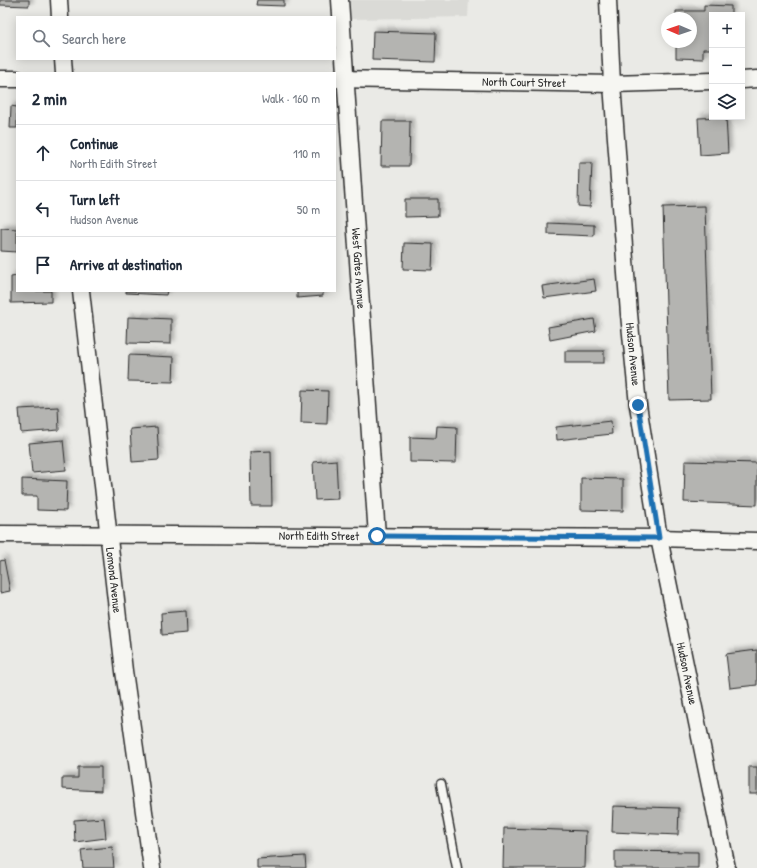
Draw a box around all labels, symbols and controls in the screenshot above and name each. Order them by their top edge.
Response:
north arrow [661,12,697,48]
map controls [709,12,745,120]
button: + [709,12,745,48]
search box [16,16,336,60]
icon: search [30,27,52,49]
text: Search here [62,28,126,49]
button: − [709,48,745,84]
street label: North Court Street [482,73,567,91]
button: layers [709,84,745,120]
text: 2 min [32,87,67,110]
text: Walk · 160 m [262,89,320,107]
text: Continue [70,133,118,154]
icon: ahead [32,142,54,164]
text: 110 m [293,144,320,162]
text: North Edith Street [70,154,157,172]
text: Turn left [70,189,120,210]
icon: left [32,198,54,220]
text: 50 m [297,200,320,218]
text: Hudson Avenue [70,210,138,228]
street label: West Gates Avenue [348,227,370,310]
icon: arrive [32,254,54,276]
text: Arrive at destination [70,254,182,275]
street label: Hudson Avenue [622,322,645,387]
route end [629,396,647,414]
street label: North Edith Street [279,527,360,544]
route start [368,527,386,545]
street label: Lomond Avenue [102,546,126,614]
street label: Hudson Avenue [673,641,702,706]

